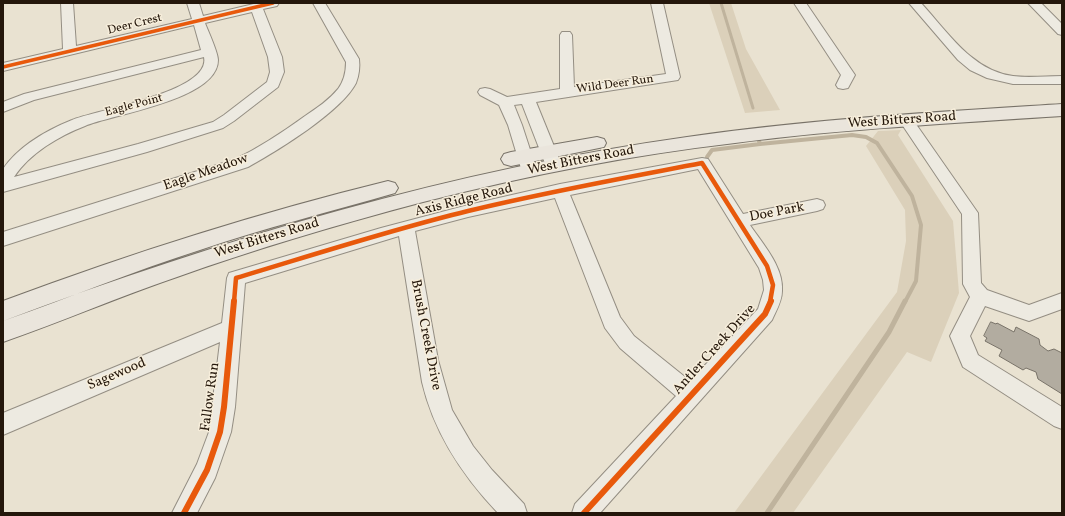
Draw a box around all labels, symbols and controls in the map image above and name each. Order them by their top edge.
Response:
street label: Deer Crest [106,11,164,39]
street label: Wild Deer Run [576,72,654,98]
street label: Eagle Point [104,91,164,121]
street label: West Bitters Road [847,109,957,133]
street label: West Bitters Road [526,142,636,180]
street label: Eagle Meadow [161,151,251,195]
street label: Axis Ridge Road [413,181,515,221]
street label: Doe Park [748,199,806,227]
street label: West Bitters Road [213,215,321,263]
street label: Brush Creek Drive [406,278,444,392]
street label: Antler Creek Drive [670,301,760,399]
street label: Sagewood [85,355,149,395]
street label: Fallow Run [198,362,224,432]

